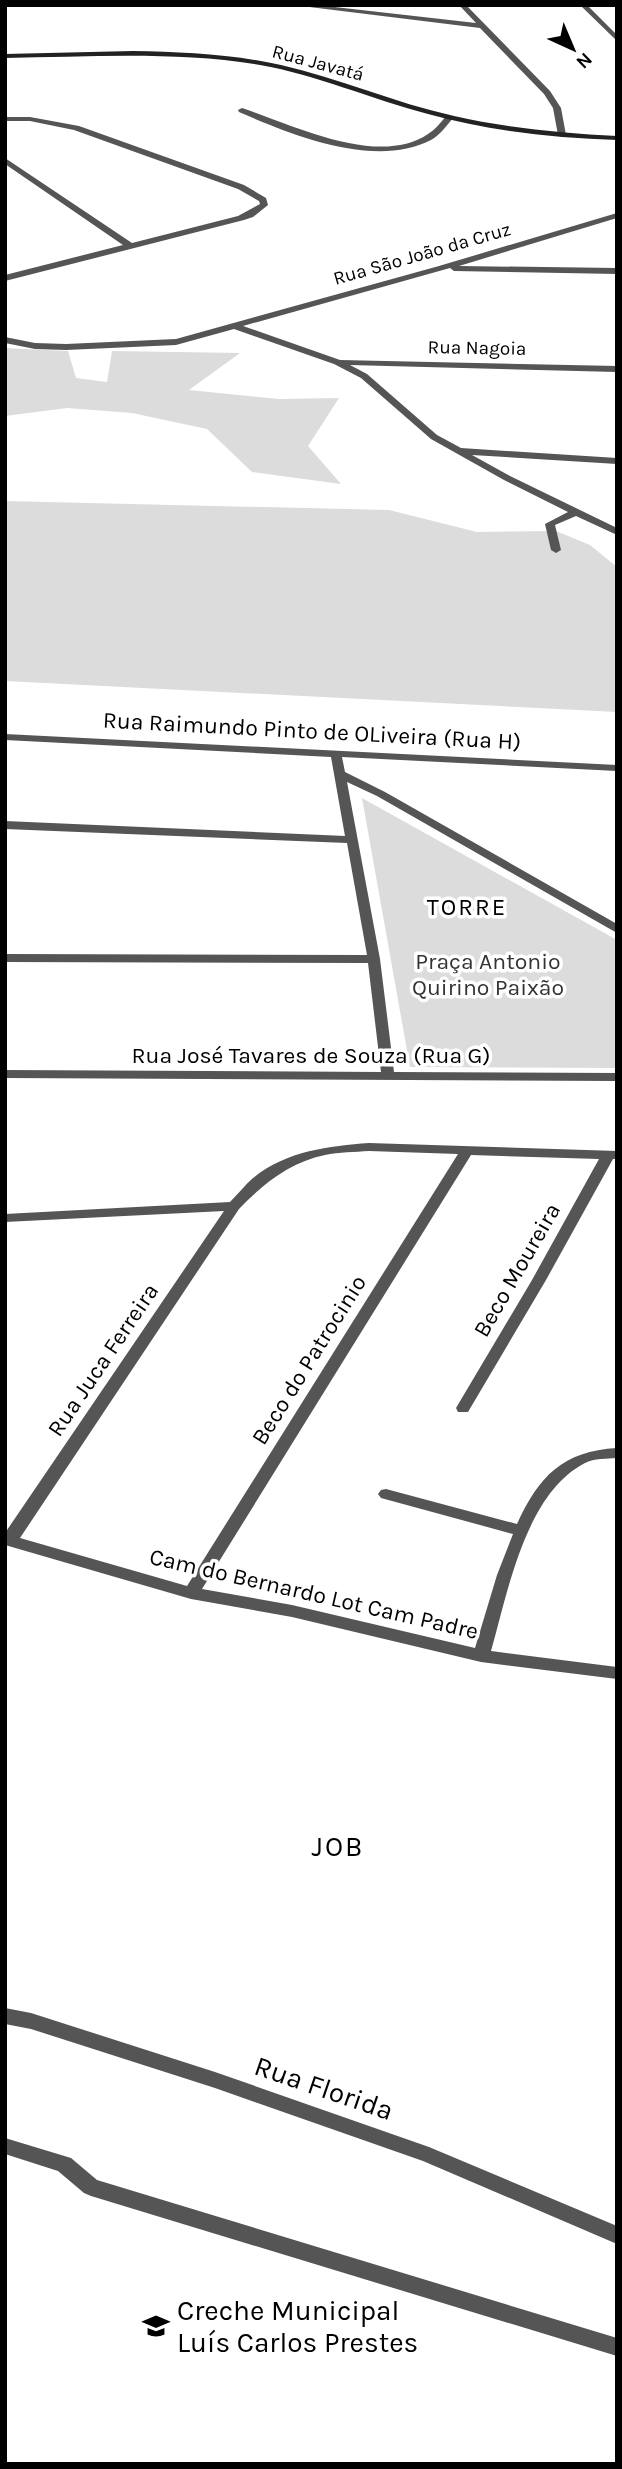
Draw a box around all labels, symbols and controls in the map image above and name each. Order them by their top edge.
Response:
north arrow [538,14,608,84]
street label: Rua Javatá [270,40,366,86]
text: N [572,48,597,73]
street label: Rua São João da Cruz [331,218,513,290]
street label: Rua Nagoia [427,336,527,360]
street label: Rua Raimundo Pinto de OLiveira (Rua H) [102,707,522,755]
district label: TORRE [427,893,507,921]
park label: Praça Antonio Quirino Paixão [412,948,564,1001]
street label: Rua José Tavares de Souza (Rua G) [131,1042,491,1069]
street label: Beco Moureira [468,1198,566,1342]
street label: Beco do Patrocinio [246,1270,372,1450]
street label: Rua Juca Ferreira [42,1278,164,1442]
street label: Cam do Bernardo Lot Cam Padre [147,1543,481,1645]
district label: JOB [312,1830,364,1863]
street label: Rua Florida [250,2049,398,2127]
place label: Creche Municipal Luís Carlos Prestes [177,2294,418,2359]
school or university icon: Creche Municipal Luís Carlos Prestes [141,2311,171,2341]

